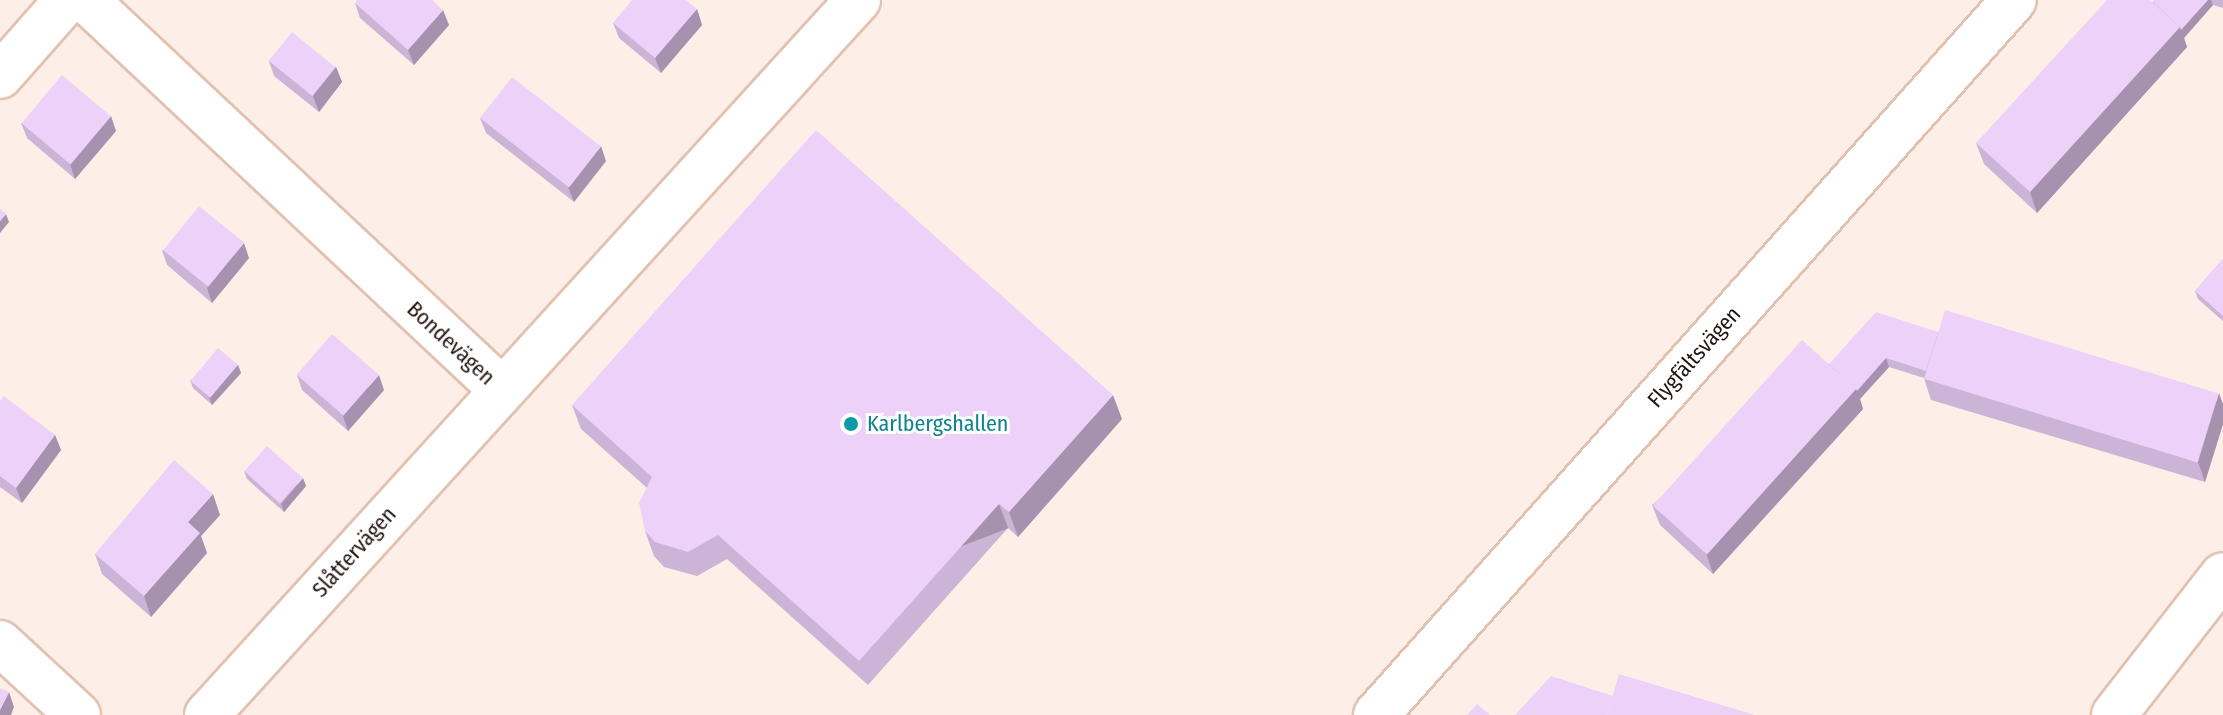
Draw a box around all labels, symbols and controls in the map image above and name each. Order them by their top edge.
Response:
street label: Bondevägen [402,296,500,390]
street label: Flygfältsvägen [1642,301,1746,413]
place label: Karlbergshallen [867,411,1008,437]
marker: Karlbergshallen [842,415,860,433]
street label: Slåttervägen [307,501,401,603]

